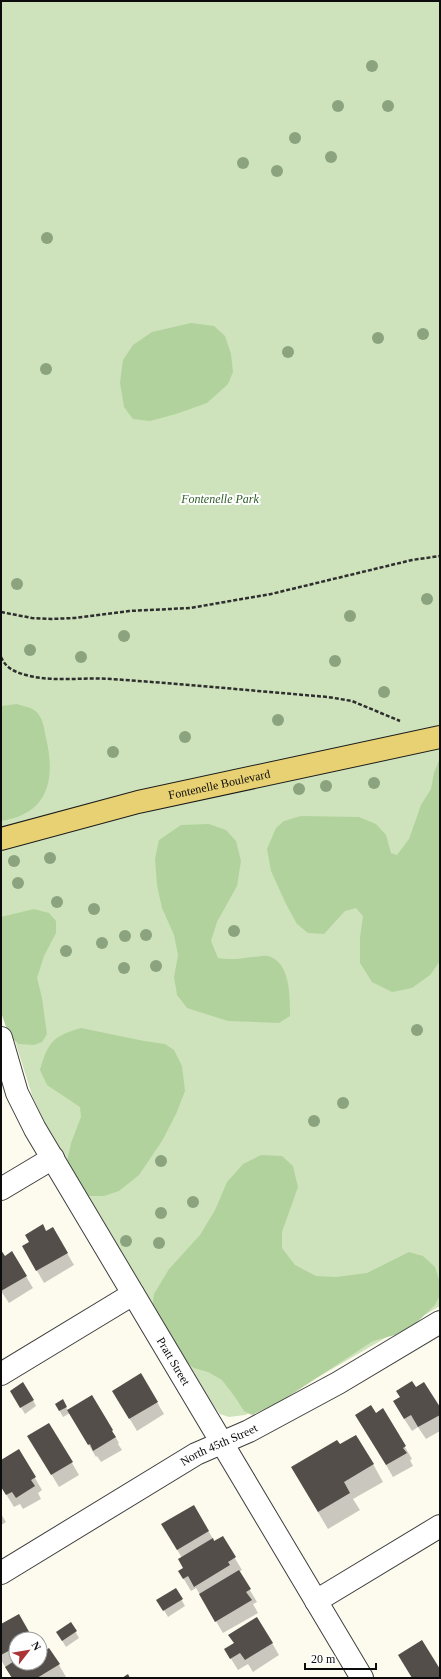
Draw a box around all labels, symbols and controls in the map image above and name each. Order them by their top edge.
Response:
park label: Fontenelle Park [180,492,259,506]
street label: Fontenelle Boulevard [167,767,271,802]
street label: Pratt Street [154,1335,194,1389]
street label: North 45th Street [178,1421,260,1469]
north arrow [8,1631,48,1671]
text: N [29,1639,44,1652]
scale bar [305,1645,376,1671]
text: 20 m [311,1652,336,1666]

